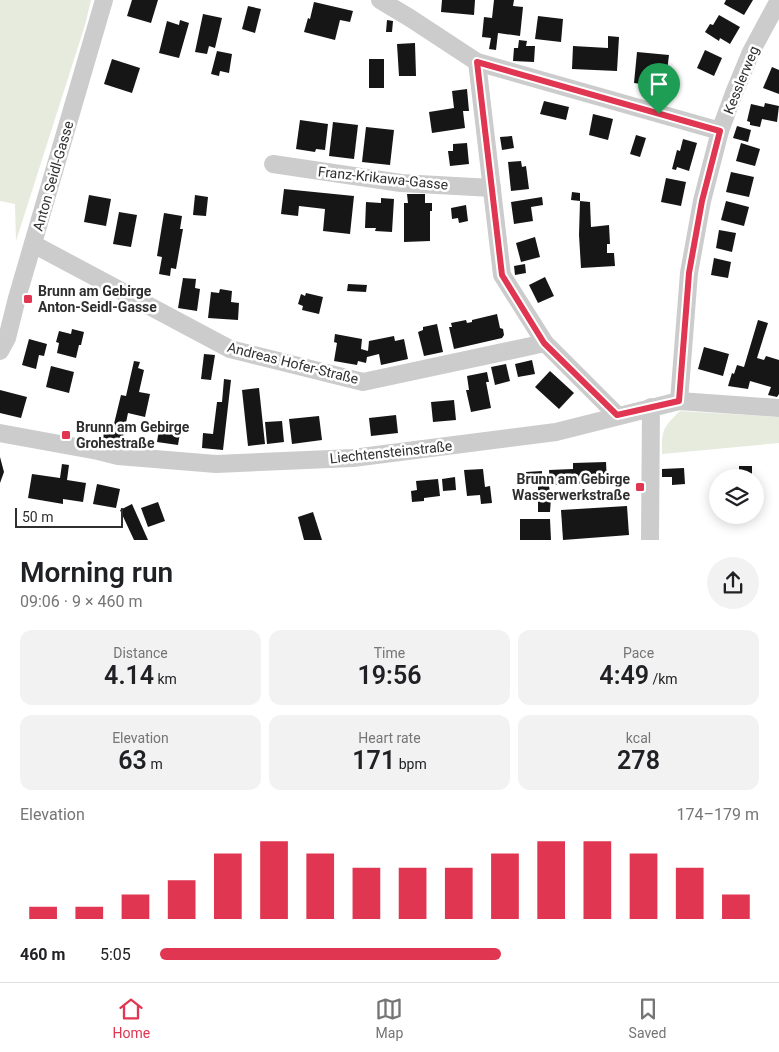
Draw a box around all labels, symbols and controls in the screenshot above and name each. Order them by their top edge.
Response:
street label: Kesslerweg [720,44,762,116]
pin [638,63,680,114]
icon: arrive [645,70,673,98]
street label: Anton Seidl-Gasse [30,119,76,233]
street label: Franz-Krikawa-Gasse [317,163,449,193]
place label: Brunn am Gebirge Anton-Seidl-Gasse [38,283,157,315]
marker: Brunn am Gebirge Anton-Seidl-Gasse [22,293,34,305]
street label: Andreas Hofer-Straße [226,339,360,387]
place label: Brunn am Gebirge Grohestraße [76,419,190,451]
marker: Brunn am Gebirge Grohestraße [60,429,72,441]
street label: Liechtensteinstraße [329,438,453,466]
map controls [709,469,764,524]
button: layers [709,469,764,524]
place label: Brunn am Gebirge Wasserwerkstraße [512,471,630,503]
marker: Brunn am Gebirge Wasserwerkstraße [634,481,646,493]
scale bar [15,504,122,528]
text: 50 m [22,509,54,525]
text: Morning run [20,556,173,589]
button: share [707,557,759,609]
text: 09:06 · 9 × 460 m [20,592,142,611]
text: Distance [113,645,168,661]
text: Time [374,645,405,661]
text: Pace [623,645,654,661]
text: 4.14 [104,661,154,690]
text: 19:56 [358,661,421,690]
text: 4:49 [599,661,649,690]
text: km [154,671,177,687]
text: /km [649,671,678,687]
text: Elevation [112,730,169,746]
text: Heart rate [358,730,421,746]
text: kcal [626,730,651,746]
text: 63 [118,746,147,775]
text: 171 [352,746,395,775]
text: 278 [617,746,660,775]
text: m [147,756,163,772]
text: bpm [395,756,427,772]
text: Elevation [20,805,85,824]
text: 174–179 m [677,805,759,824]
text: 460 m [20,945,65,964]
text: 5:05 [100,945,131,964]
tab: Home [113,995,150,1041]
tab: Map [375,995,403,1041]
tab: Saved [629,995,666,1041]

